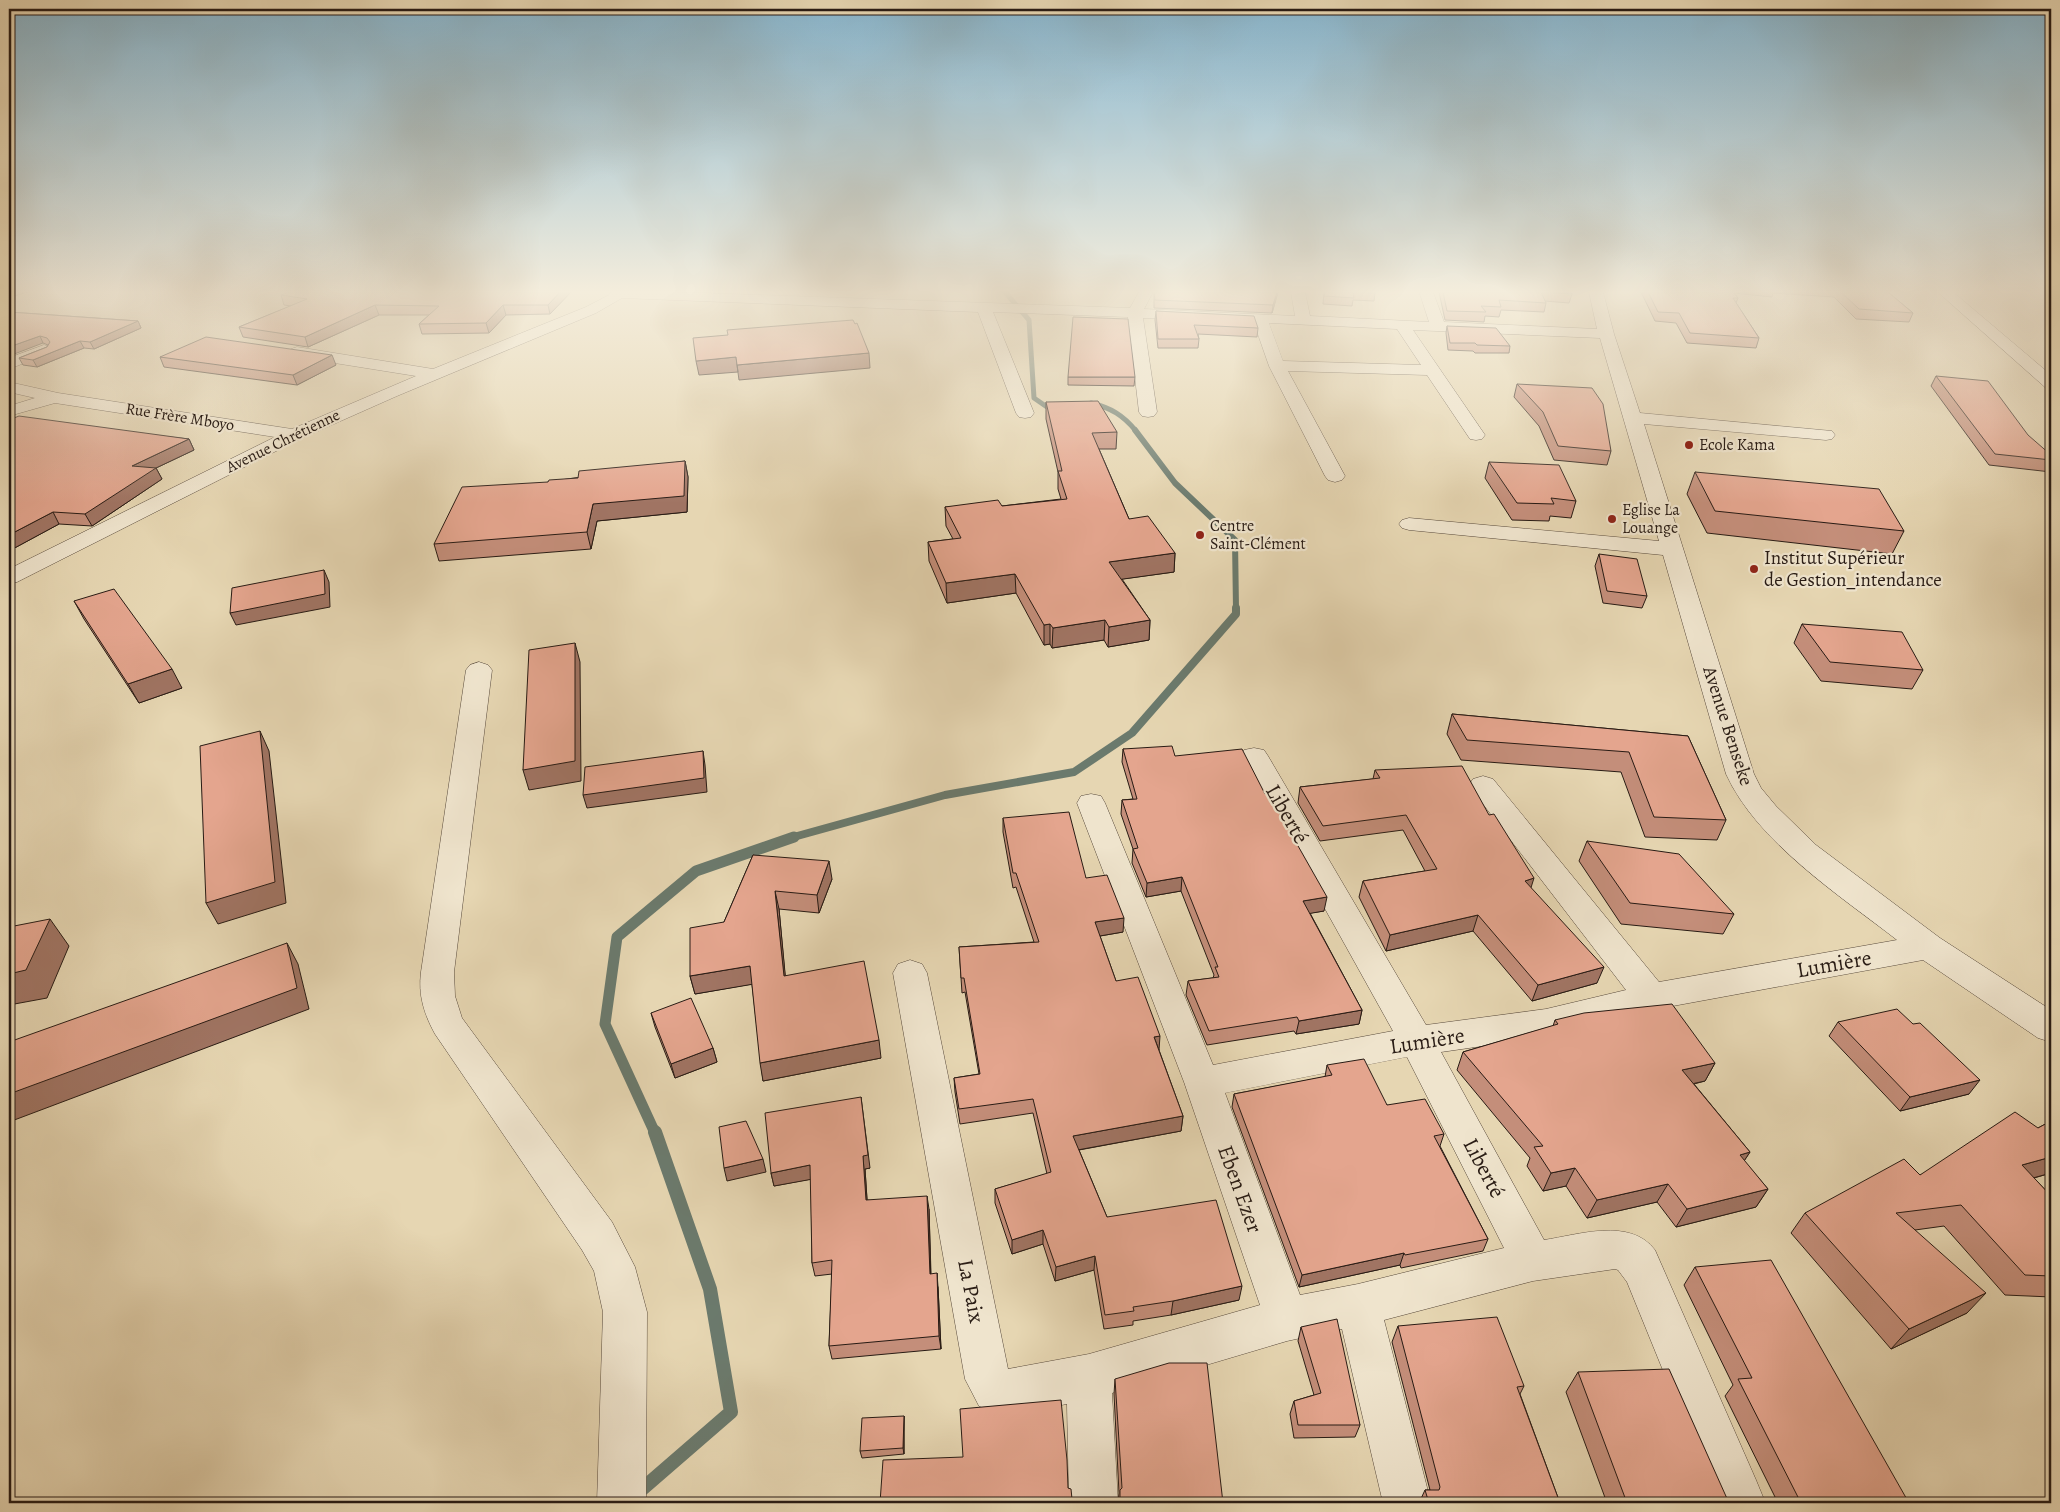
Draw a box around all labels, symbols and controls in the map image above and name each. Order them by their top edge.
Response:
street label: Rue Frère Mboyo [124,398,236,436]
street label: Avenue Chrétienne [221,404,344,479]
place label: Ecole Kama [1699,434,1775,456]
marker: Ecole Kama [1683,439,1695,451]
place label: Eglise La Louange [1622,499,1680,539]
marker: Eglise La Louange [1606,513,1618,525]
place label: Centre Saint-Clément [1210,515,1306,555]
marker: Centre Saint-Clément [1194,529,1206,541]
place label: Institut Supérieur de Gestion_intendance [1764,545,1942,593]
marker: Institut Supérieur de Gestion_intendance [1748,563,1760,575]
street label: Avenue Benseke [1696,662,1760,789]
street label: Liberté [1258,779,1316,849]
street label: Lumière [1794,943,1874,985]
street label: Lumière [1387,1020,1467,1062]
street label: Liberté [1456,1133,1512,1203]
street label: Eben Ezer [1210,1141,1270,1237]
street label: La Paix [950,1257,992,1326]

